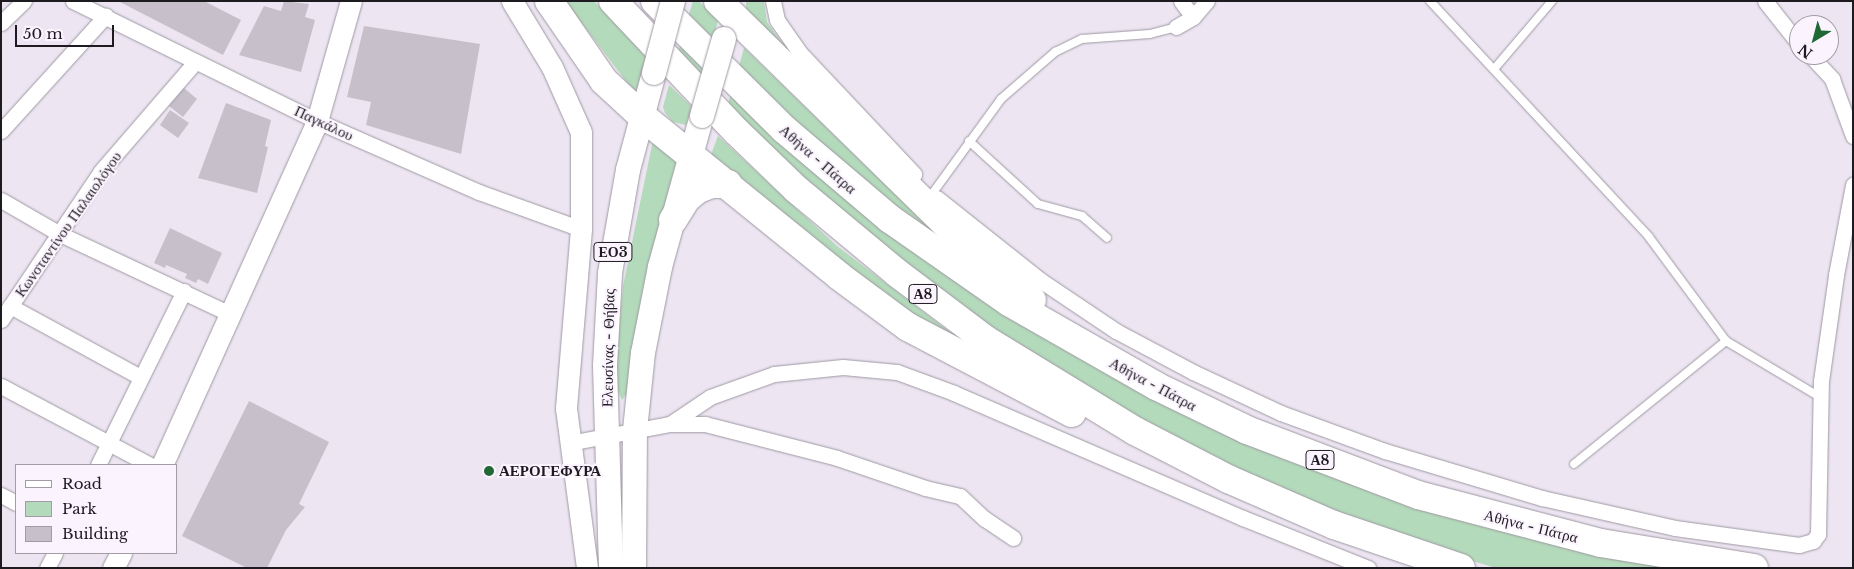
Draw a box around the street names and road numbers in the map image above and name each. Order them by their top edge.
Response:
street label: Παγκάλου [292,102,356,144]
street label: Αθήνα - Πάτρα [776,121,860,197]
street label: Κωνσταντίνου Παλαιολόγου [11,148,125,300]
road number: ΕΟ3 [593,240,633,264]
road number: Α8 [908,282,938,306]
street label: Ελευσίνας - Θήβας [598,289,618,407]
street label: Αθήνα - Πάτρα [1106,353,1200,415]
road number: Α8 [1305,448,1335,472]
street label: Αθήνα - Πάτρα [1482,506,1580,546]

